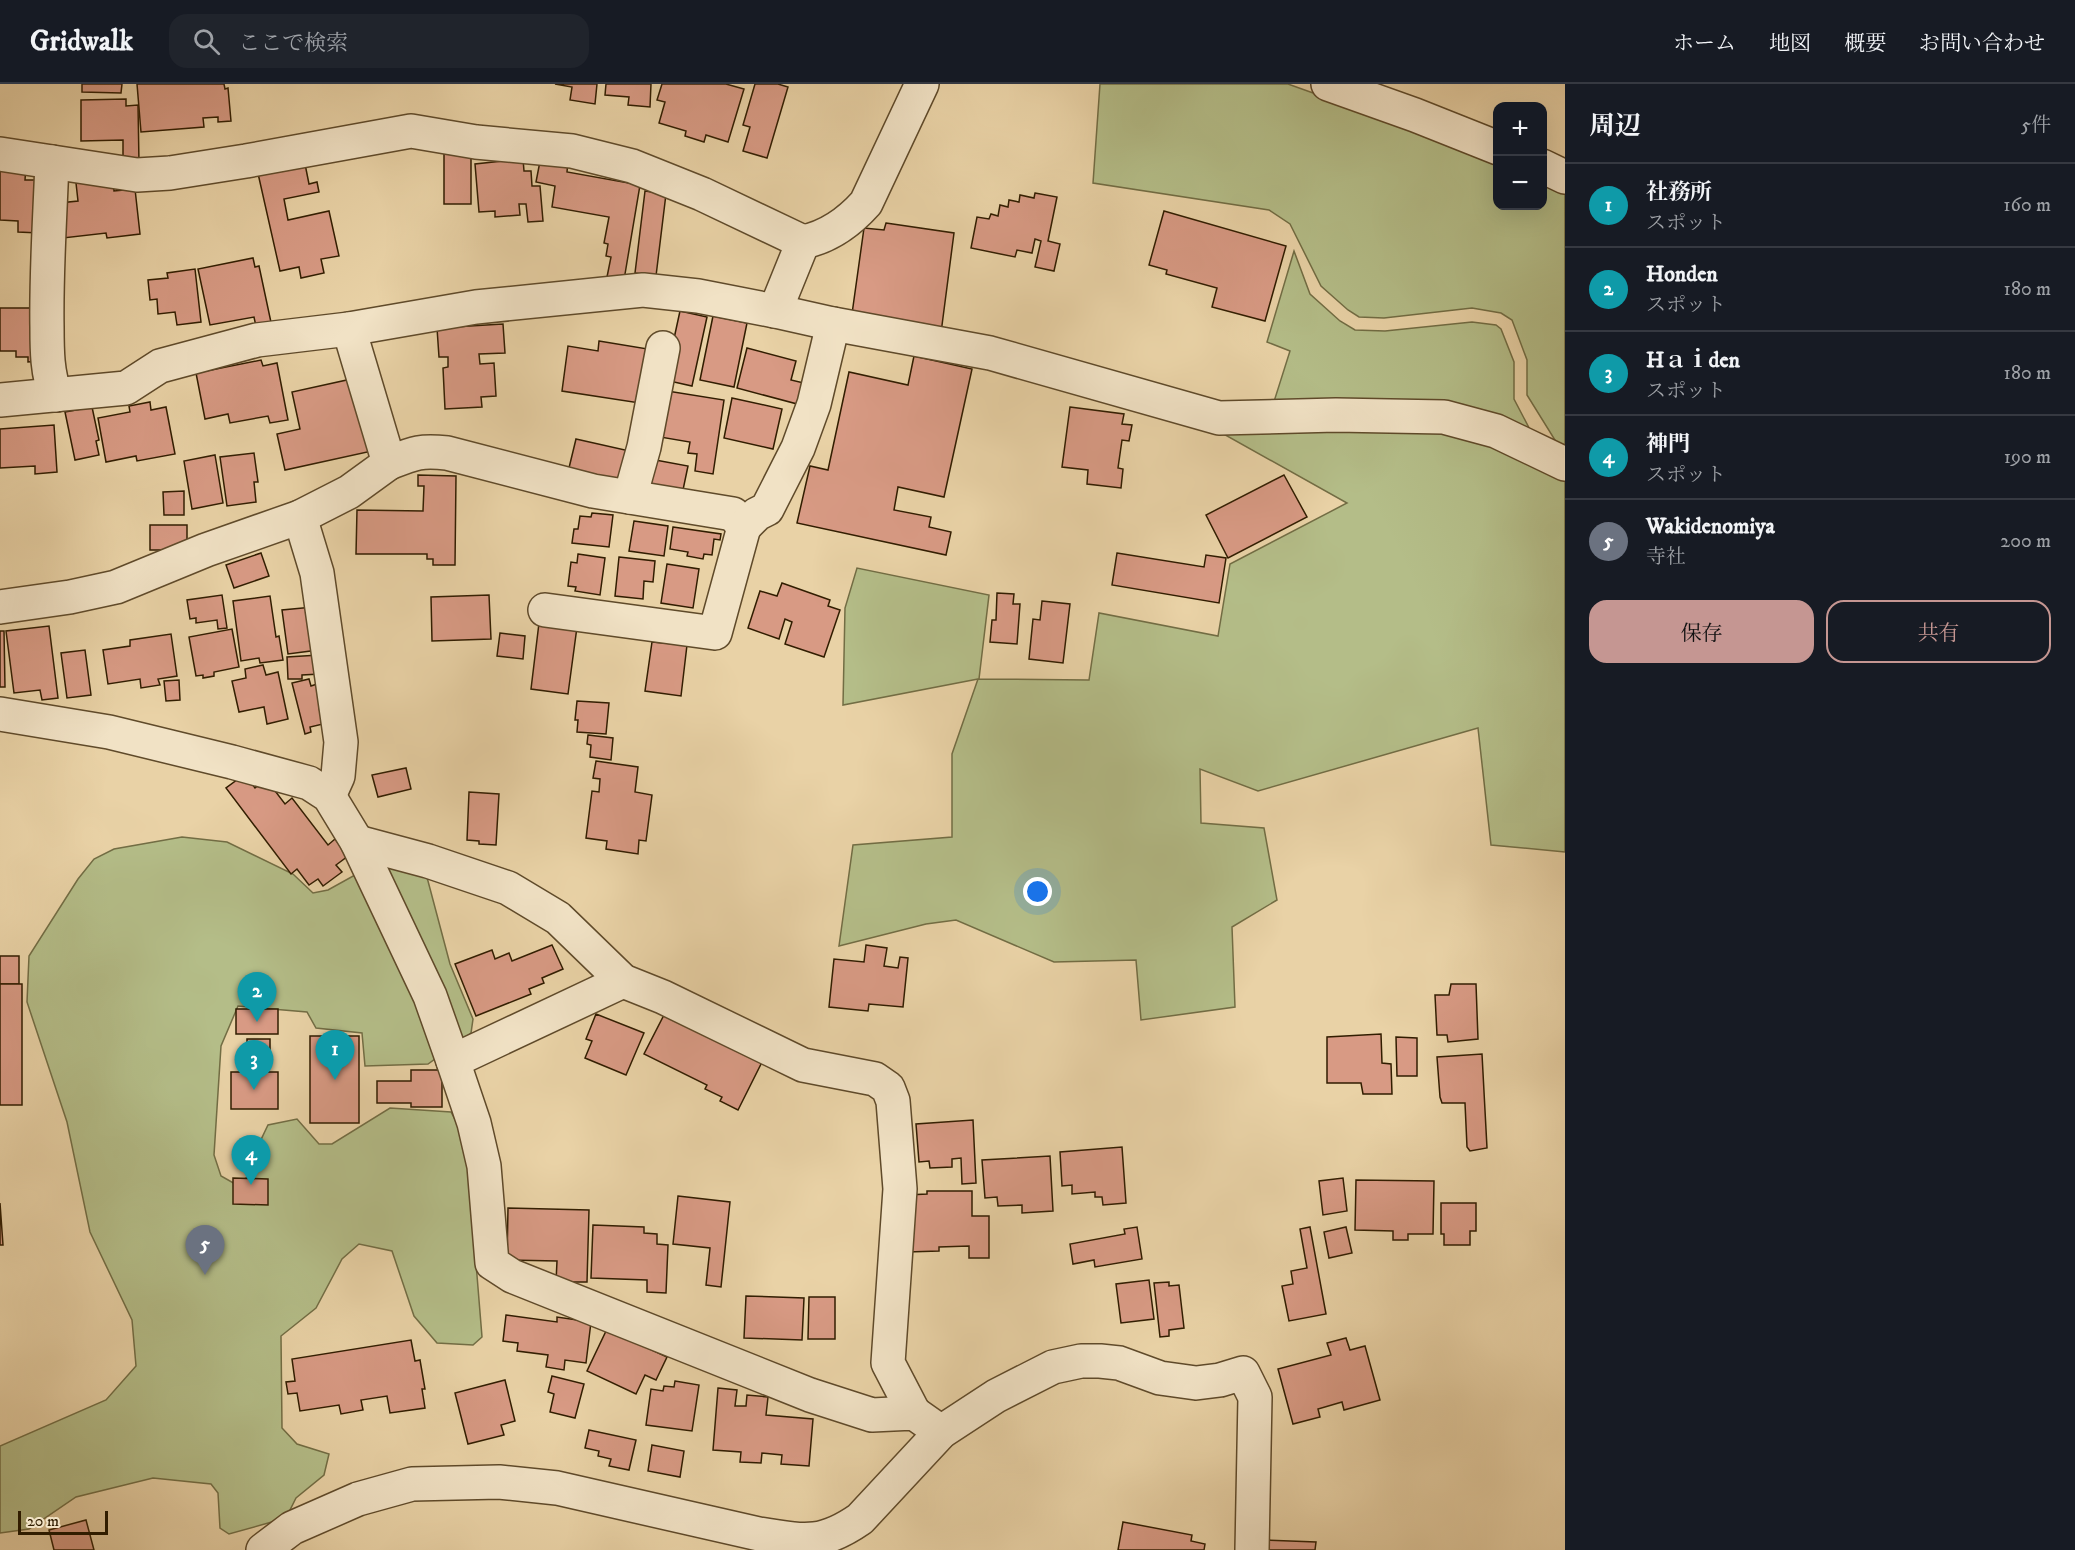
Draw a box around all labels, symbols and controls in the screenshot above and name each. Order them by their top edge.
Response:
search box [169,14,589,68]
text: Gridwalk [30,24,133,59]
icon: search [190,25,223,58]
text: ここで検索 [238,30,348,57]
text: ホーム [1673,31,1736,57]
text: 地図 [1769,31,1811,57]
text: 概要 [1844,31,1886,57]
text: お問い合わせ [1919,31,2045,57]
map controls [1493,102,1547,210]
button: + [1493,102,1547,156]
text: 周辺 [1589,110,1641,143]
text: 5件 [2021,113,2051,138]
button: − [1493,156,1547,210]
text: 社務所 [1646,179,1712,206]
text: 1 [1605,193,1612,218]
text: 160 m [2003,193,2051,218]
text: スポット [1646,211,1726,236]
text: Honden [1646,261,1718,288]
text: 2 [1604,277,1613,302]
text: 180 m [2004,277,2051,302]
text: スポット [1646,293,1726,318]
text: Hａｉden [1646,347,1740,374]
text: 3 [1605,361,1612,386]
text: 180 m [2004,361,2051,386]
text: スポット [1646,379,1726,404]
text: 神門 [1646,431,1690,458]
text: 4 [1603,445,1614,470]
text: 190 m [2004,445,2051,470]
text: スポット [1646,463,1726,488]
text: Wakidenomiya [1646,513,1775,540]
text: 5 [1604,529,1613,554]
text: 200 m [2000,529,2051,554]
text: 寺社 [1646,545,1686,570]
button: 保存 [1589,600,1814,663]
button: 共有 [1826,600,2051,663]
your location [1023,877,1052,906]
pin: 2 [238,972,276,1022]
pin: 1 [316,1030,354,1080]
pin: 3 [234,1040,274,1090]
pin: 4 [232,1136,270,1185]
pin: 5 [186,1226,224,1275]
scale bar [18,1508,108,1536]
text: 20 m [27,1511,59,1531]

